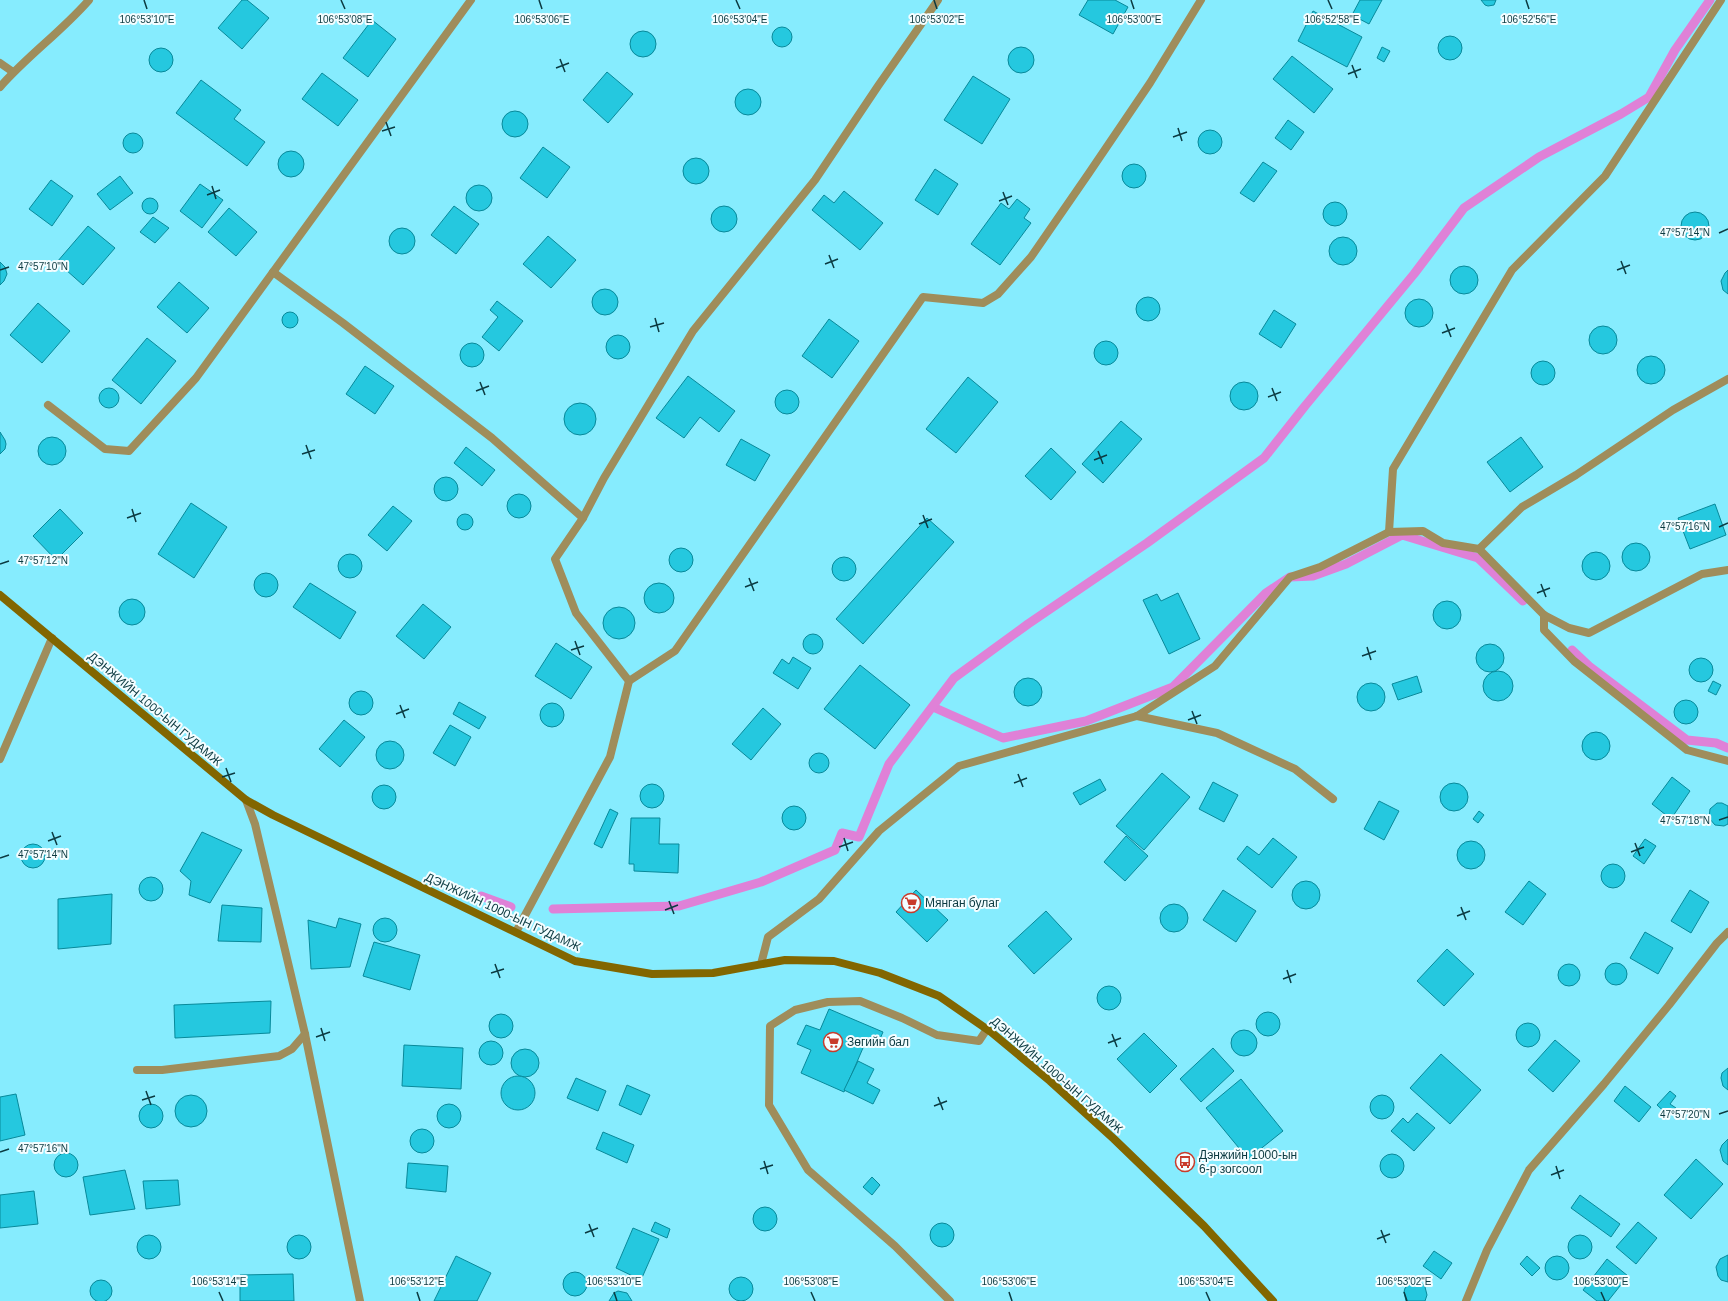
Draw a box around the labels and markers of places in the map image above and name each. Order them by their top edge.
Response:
supermarket icon: Мянган булаг [900,892,922,914]
place label: Мянган булаг [925,896,1000,910]
supermarket icon: Зөгийн бал [822,1031,844,1053]
place label: Зөгийн бал [847,1035,909,1049]
place label: Дэнжийн 1000-ын 6-р зогсоол [1199,1148,1297,1176]
bus stop icon: Дэнжийн 1000-ын 6-р зогсоол [1174,1151,1196,1173]

